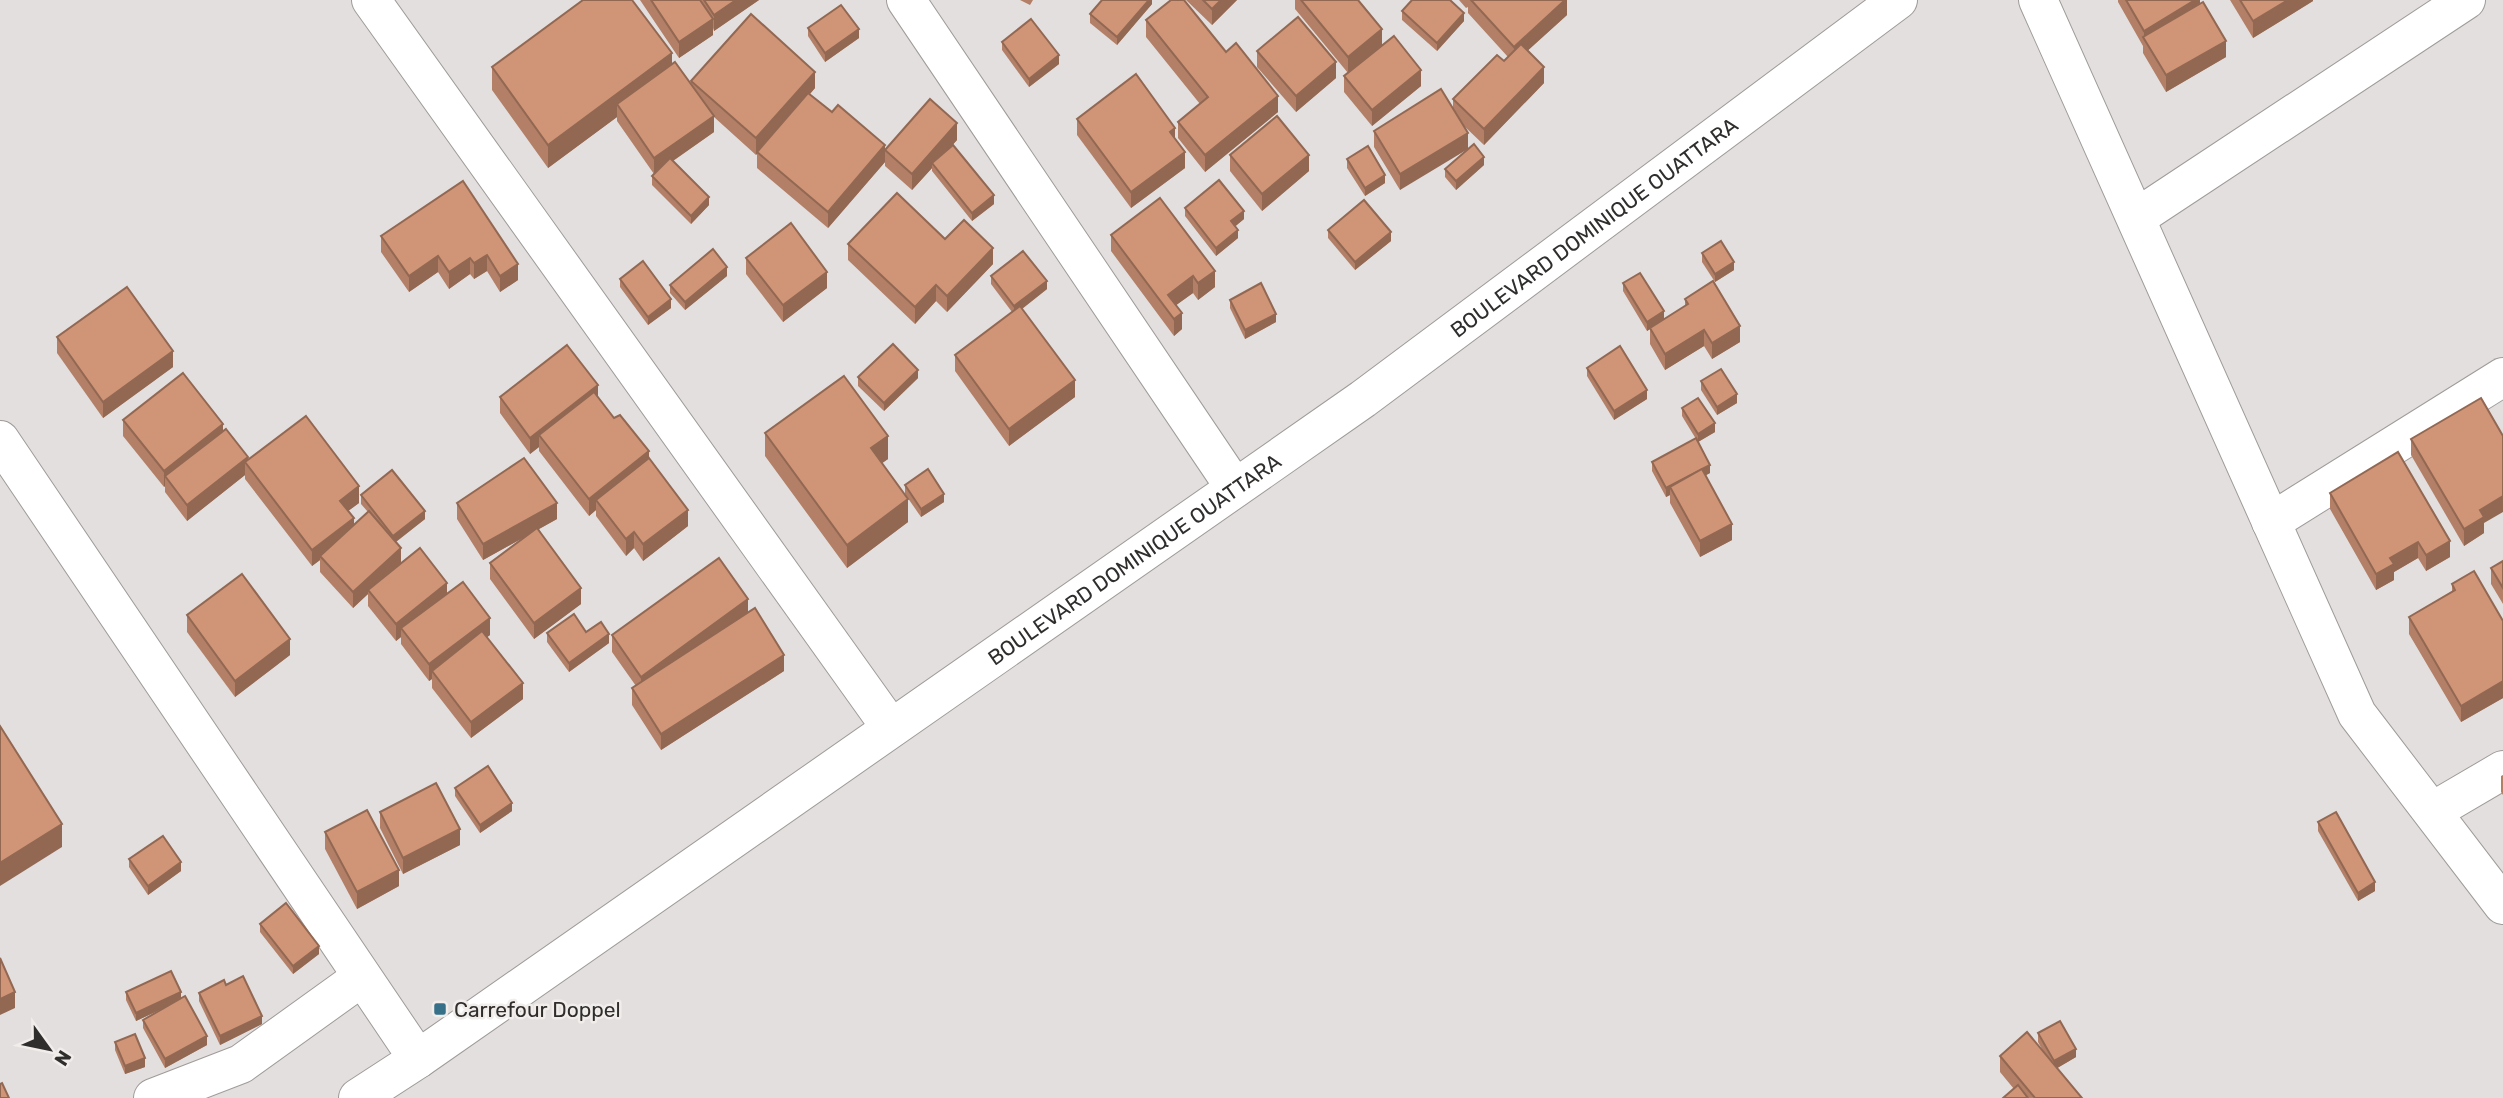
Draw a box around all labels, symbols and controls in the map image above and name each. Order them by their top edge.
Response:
street label: BOULEVARD DOMINIQUE OUATTARA [1445,112,1742,342]
street label: BOULEVARD DOMINIQUE OUATTARA [983,448,1285,670]
place label: Carrefour Doppel [454,997,621,1022]
marker: Carrefour Doppel [432,1001,448,1017]
north arrow [14,1014,84,1084]
text: N [49,1046,76,1070]

